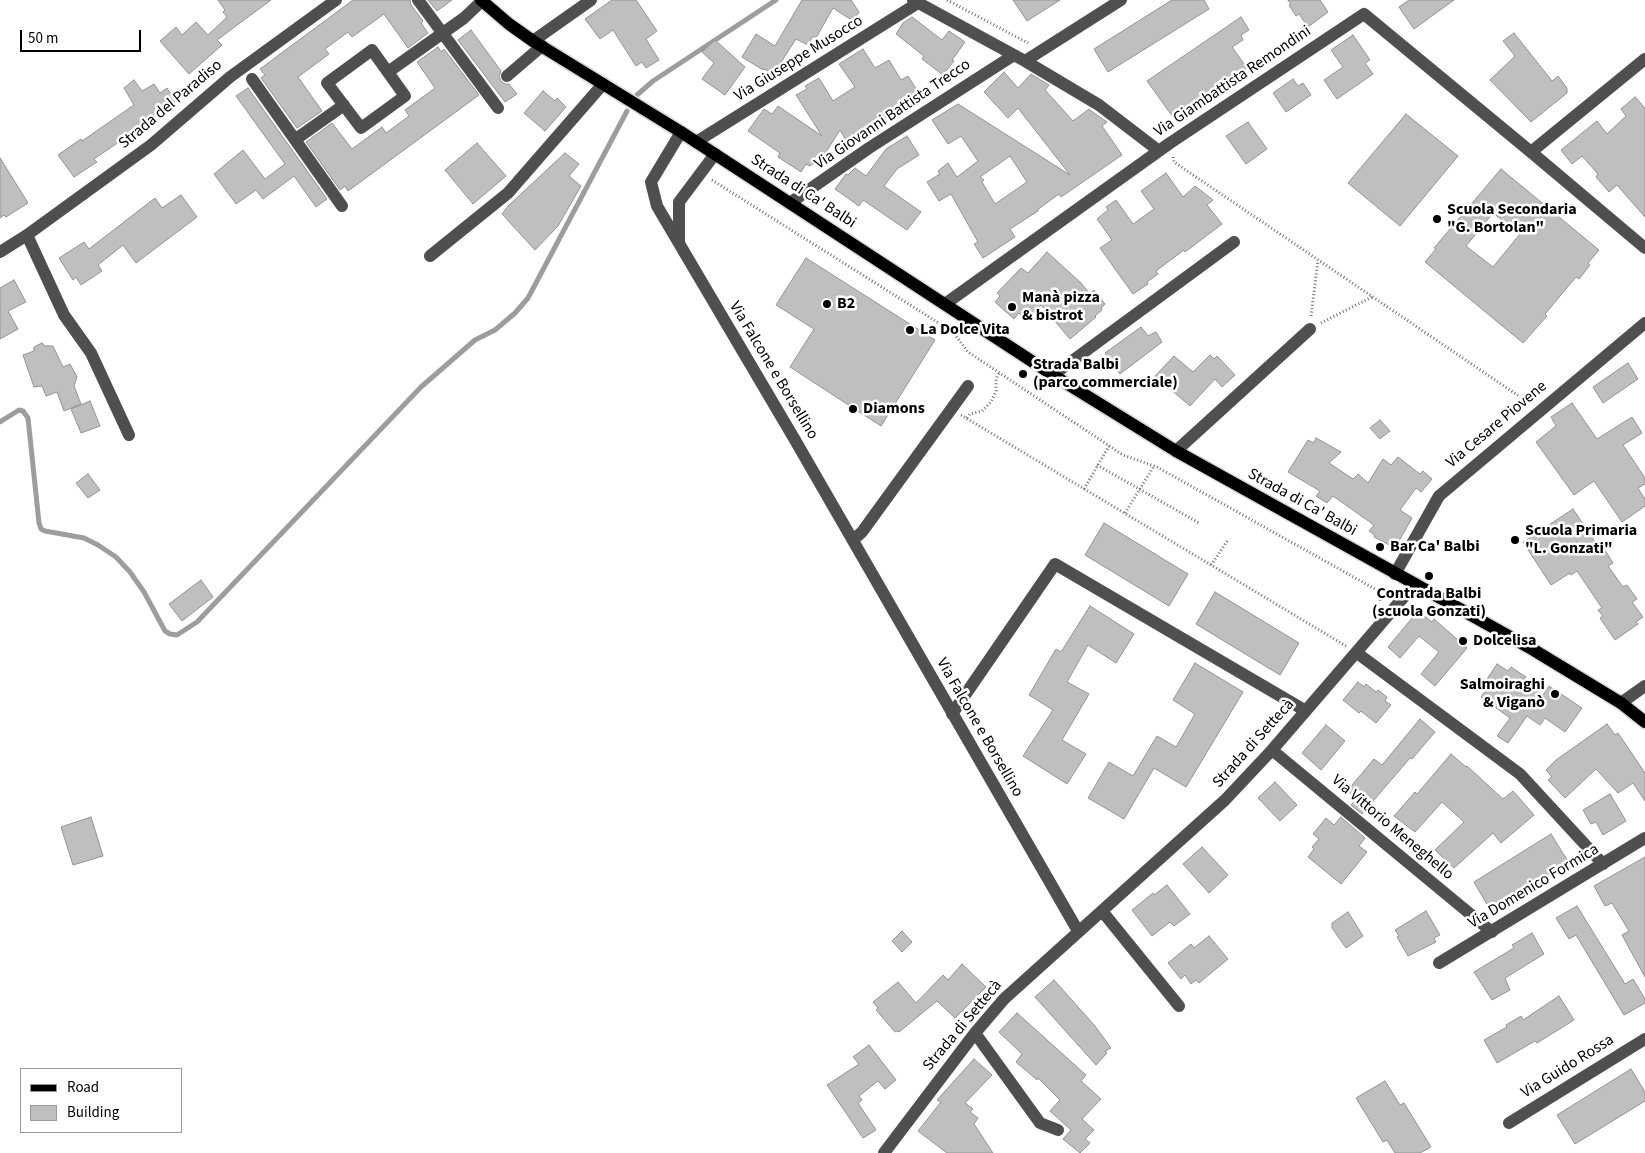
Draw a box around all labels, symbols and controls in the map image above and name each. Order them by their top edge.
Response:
street label: Via Giuseppe Musocco [731,12,867,106]
scale bar [22,20,144,52]
street label: Via Giambattista Remondini [1151,22,1315,142]
text: 50 m [28,28,58,49]
street label: Strada del Paradiso [115,56,227,154]
street label: Via Giovanni Battista Trecco [811,56,975,174]
street label: Strada di Ca' Balbi [747,151,859,233]
place label: Scuola Secondaria "G. Bortolan" [1447,200,1577,238]
marker: Scuola Secondaria "G. Bortolan" [1431,213,1443,225]
place label: Manà pizza & bistrot [1022,288,1100,326]
place label: B2 [837,294,855,314]
marker: B2 [821,298,833,310]
street label: Via Falcone e Borsellino [724,299,822,443]
marker: Manà pizza & bistrot [1006,301,1018,313]
place label: La Dolce Vita [920,320,1010,340]
marker: La Dolce Vita [904,324,916,336]
place label: Strada Balbi (parco commerciale) [1033,355,1178,393]
marker: Strada Balbi (parco commerciale) [1017,368,1029,380]
street label: Via Cesare Piovene [1443,377,1551,473]
place label: Diamons [863,399,925,419]
marker: Diamons [847,403,859,415]
street label: Strada di Ca' Balbi [1244,465,1360,541]
place label: Scuola Primaria "L. Gonzati" [1525,521,1637,559]
marker: Scuola Primaria "L. Gonzati" [1509,534,1521,546]
place label: Bar Ca' Balbi [1390,537,1480,557]
marker: Bar Ca' Balbi [1374,541,1386,553]
marker: Contrada Balbi (scuola Gonzati) [1423,570,1435,582]
place label: Contrada Balbi (scuola Gonzati) [1372,584,1486,622]
place label: Dolcelisa [1473,631,1536,651]
marker: Dolcelisa [1457,635,1469,647]
street label: Via Falcone e Borsellino [931,655,1027,801]
place label: Salmoiraghi & Viganò [1460,675,1545,713]
marker: Salmoiraghi & Viganò [1549,688,1561,700]
street label: Strada di Settecà [1209,696,1299,792]
street label: Via Vittorio Meneghello [1327,771,1457,885]
street label: Via Domenico Formica [1465,840,1603,934]
street label: Strada di Settecà [919,977,1007,1075]
street label: Via Guido Rossa [1518,1031,1618,1103]
legend [20,1068,182,1133]
text: Road [67,1077,99,1098]
text: Building [67,1102,119,1123]

